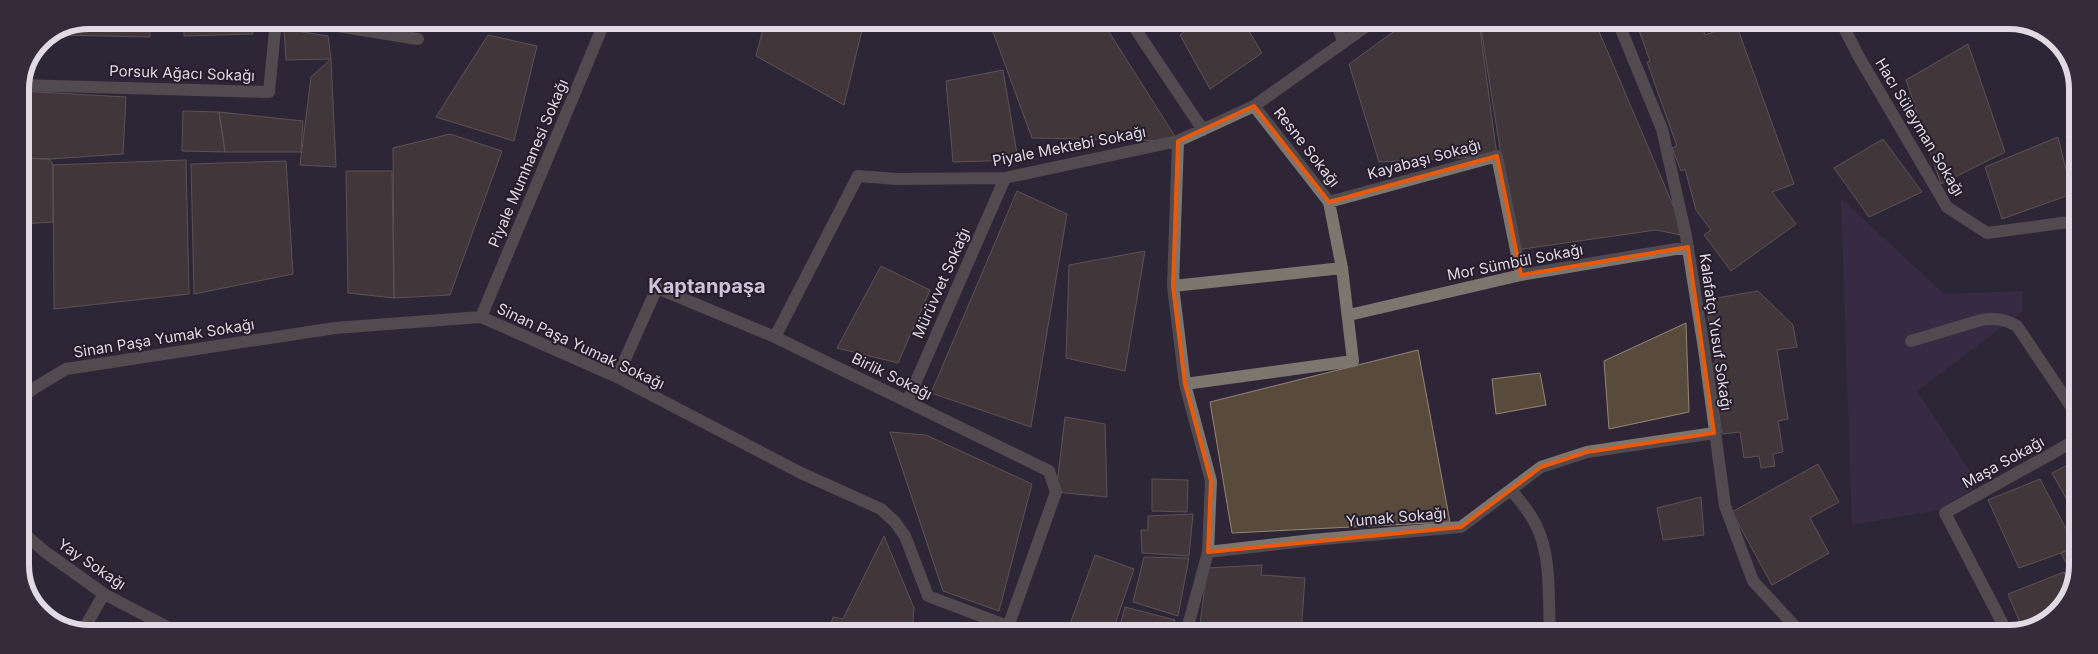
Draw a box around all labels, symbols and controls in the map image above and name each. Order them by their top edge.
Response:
street label: Hacı Süleyman Sokağı [1871,54,1969,200]
street label: Porsuk Ağacı Sokağı [109,61,255,85]
street label: Piyale Mumhanesi Sokağı [484,76,572,250]
street label: Resne Sokağı [1270,103,1344,191]
street label: Piyale Mektebi Sokağı [991,122,1147,170]
street label: Kayabaşı Sokağı [1365,135,1483,183]
street label: Mürüvvet Sokağı [908,225,974,341]
street label: Mor Sümbül Sokağı [1445,240,1585,284]
street label: Kalafatçı Yusuf Sokağı [1696,252,1736,412]
district label: Kaptanpaşa [648,274,766,298]
street label: Sinan Paşa Yumak Sokağı [494,299,668,393]
street label: Sinan Paşa Yumak Sokağı [72,314,256,362]
street label: Birlik Sokağı [849,348,935,404]
street label: Maşa Sokağı [1959,432,2047,492]
street label: Yumak Sokağı [1345,503,1447,531]
street label: Yay Sokağı [54,534,130,594]

